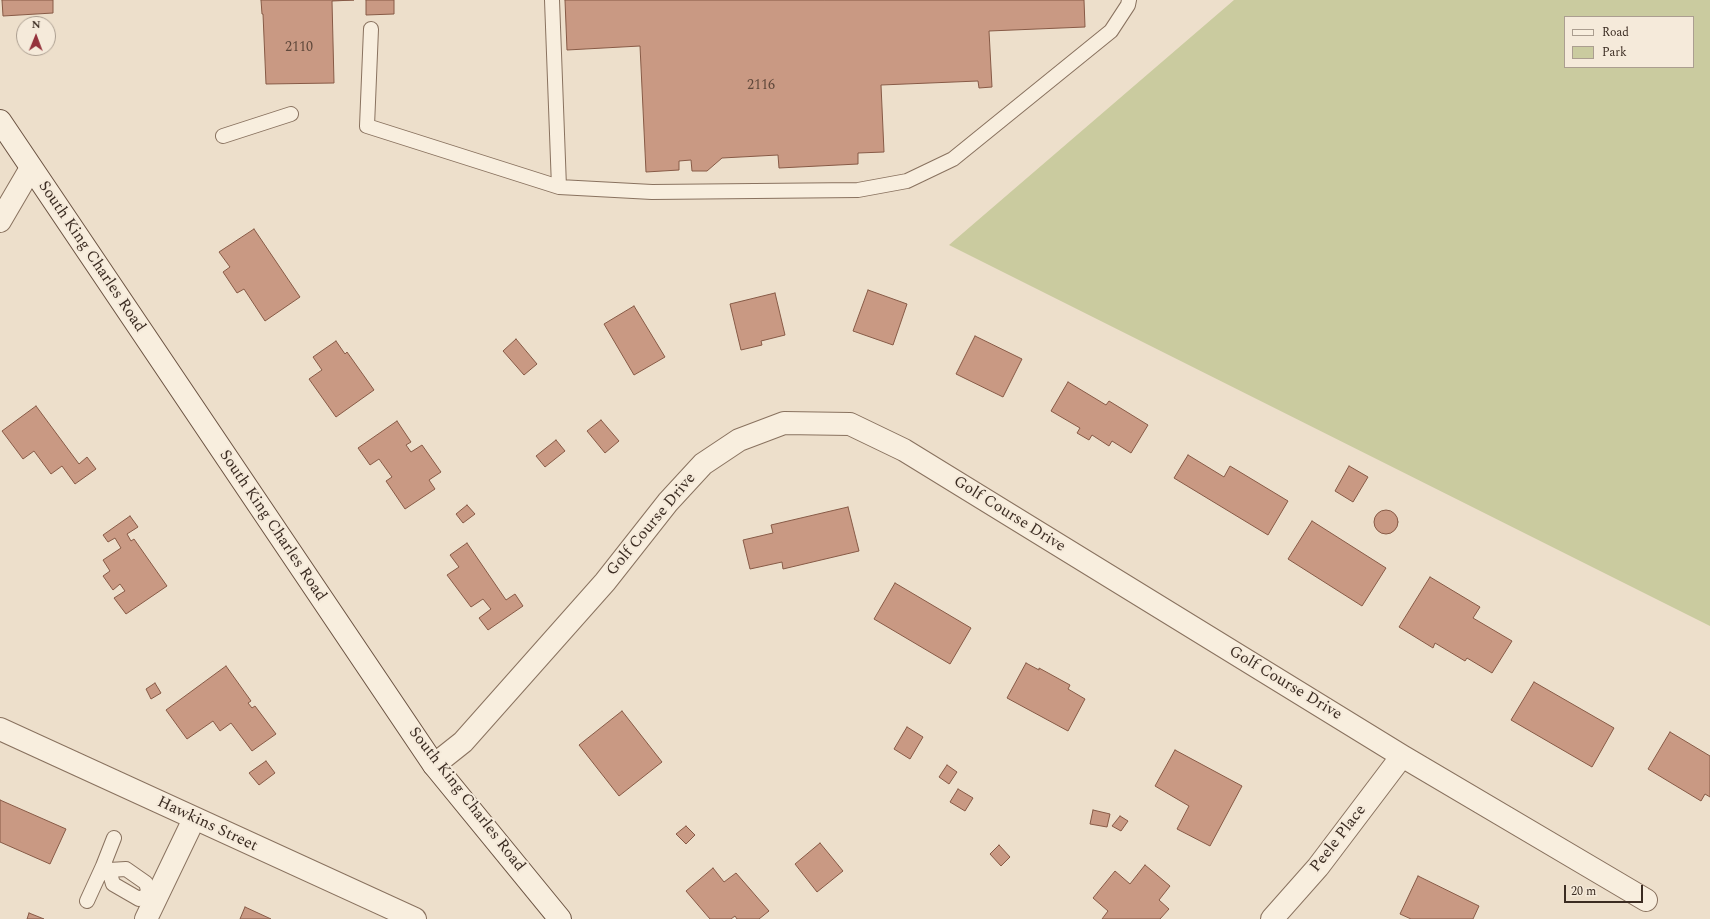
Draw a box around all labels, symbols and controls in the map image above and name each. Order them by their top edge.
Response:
north arrow [16,16,56,56]
text: N [32,16,41,33]
legend [1564,16,1694,68]
text: Road [1602,23,1629,42]
house number: 2110 [285,40,313,56]
text: Park [1602,43,1627,62]
house number: 2116 [747,78,775,94]
street label: South King Charles Road [33,178,149,336]
street label: South King Charles Road [214,447,330,605]
street label: Golf Course Drive [603,470,701,580]
street label: Golf Course Drive [949,473,1069,557]
street label: Golf Course Drive [1225,643,1345,725]
street label: South King Charles Road [404,724,528,876]
street label: Hawkins Street [154,793,260,857]
street label: Peele Place [1307,802,1371,876]
scale bar [1566,877,1645,903]
text: 20 m [1571,882,1596,901]

